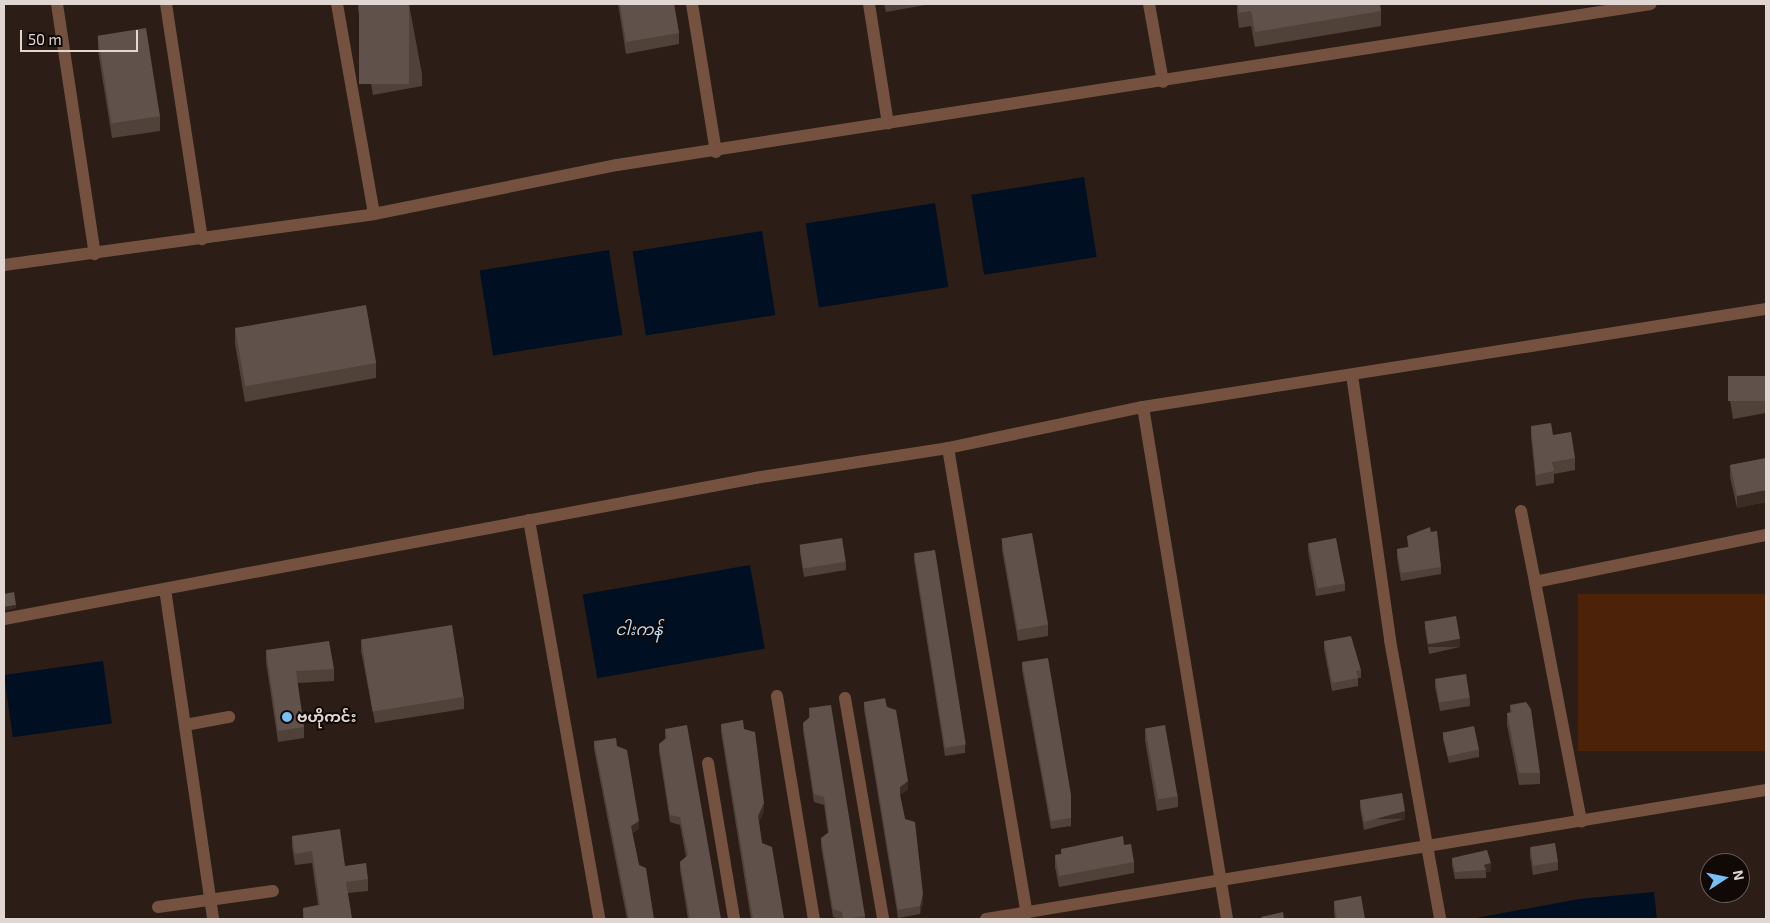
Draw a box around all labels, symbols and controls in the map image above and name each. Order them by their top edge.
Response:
scale bar [22,20,140,52]
text: 50 m [28,30,62,48]
water label: ငါးကန် [615,619,663,639]
place label: ဗဟိုကင်း [297,708,356,726]
marker: ဗဟိုကင်း [281,711,293,723]
north arrow [1700,853,1750,903]
text: N [1730,869,1749,882]

